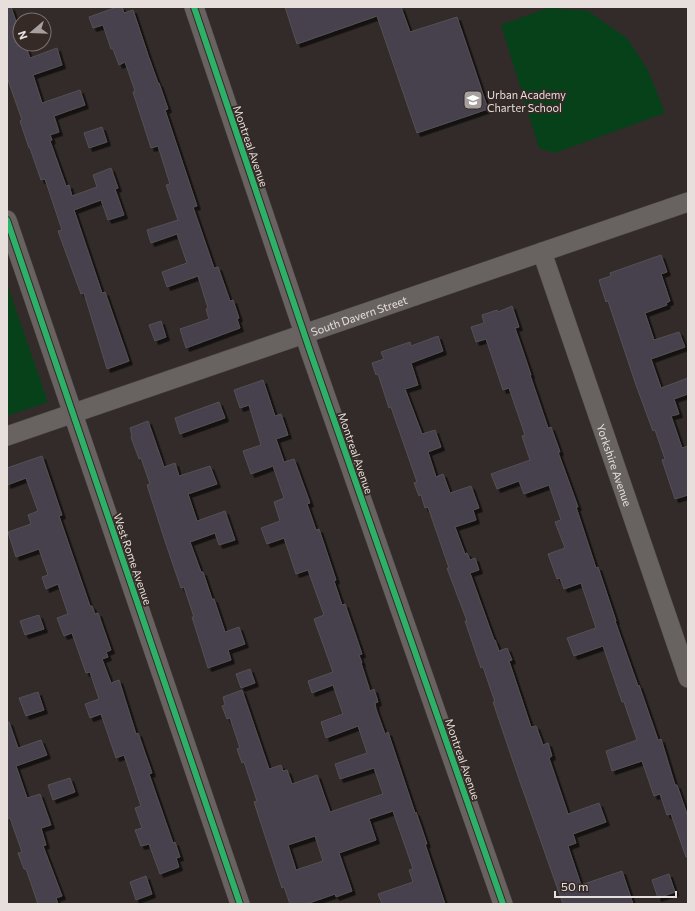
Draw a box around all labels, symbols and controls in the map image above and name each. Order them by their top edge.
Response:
north arrow [12,12,52,52]
text: N [15,29,30,41]
place label: Urban Academy Charter School [487,88,566,114]
school or university icon: Urban Academy Charter School [462,89,484,111]
street label: Montreal Avenue [231,104,271,189]
street label: South Davern Street [309,292,409,338]
street label: Montreal Avenue [336,411,376,496]
street label: Yorkshire Avenue [595,422,635,508]
street label: West Rome Avenue [111,512,155,606]
street label: Montreal Avenue [443,717,483,802]
scale bar [555,873,676,899]
text: 50 m [561,879,589,893]

